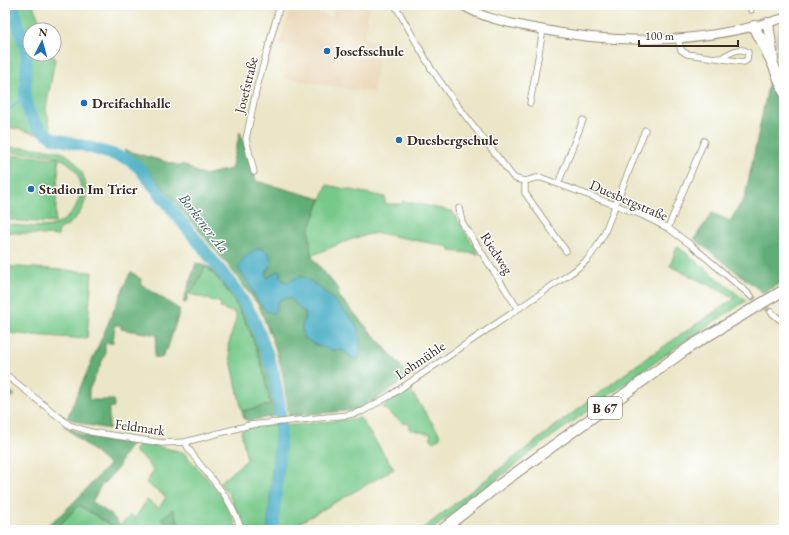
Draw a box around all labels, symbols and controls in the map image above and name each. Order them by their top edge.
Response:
north arrow [22,22,62,62]
scale bar [639,22,738,48]
text: N [38,25,48,39]
text: 100 m [645,28,675,44]
place label: Josefsschule [333,42,404,60]
marker: Josefsschule [322,46,332,56]
street label: Josefstraße [230,54,262,116]
place label: Dreifachhalle [92,94,170,112]
marker: Dreifachhalle [79,98,89,108]
place label: Duesbergschule [407,131,499,149]
marker: Duesbergschule [394,135,404,145]
street label: Duesbergstraße [587,175,671,225]
place label: Stadion Im Trier [39,180,138,198]
marker: Stadion Im Trier [26,184,36,194]
water label: Borkener Aa [175,188,234,256]
street label: Riedweg [477,229,518,278]
street label: Lohmühle [392,336,449,383]
road number: B 67 [588,397,622,419]
street label: Feldmark [114,415,167,439]

